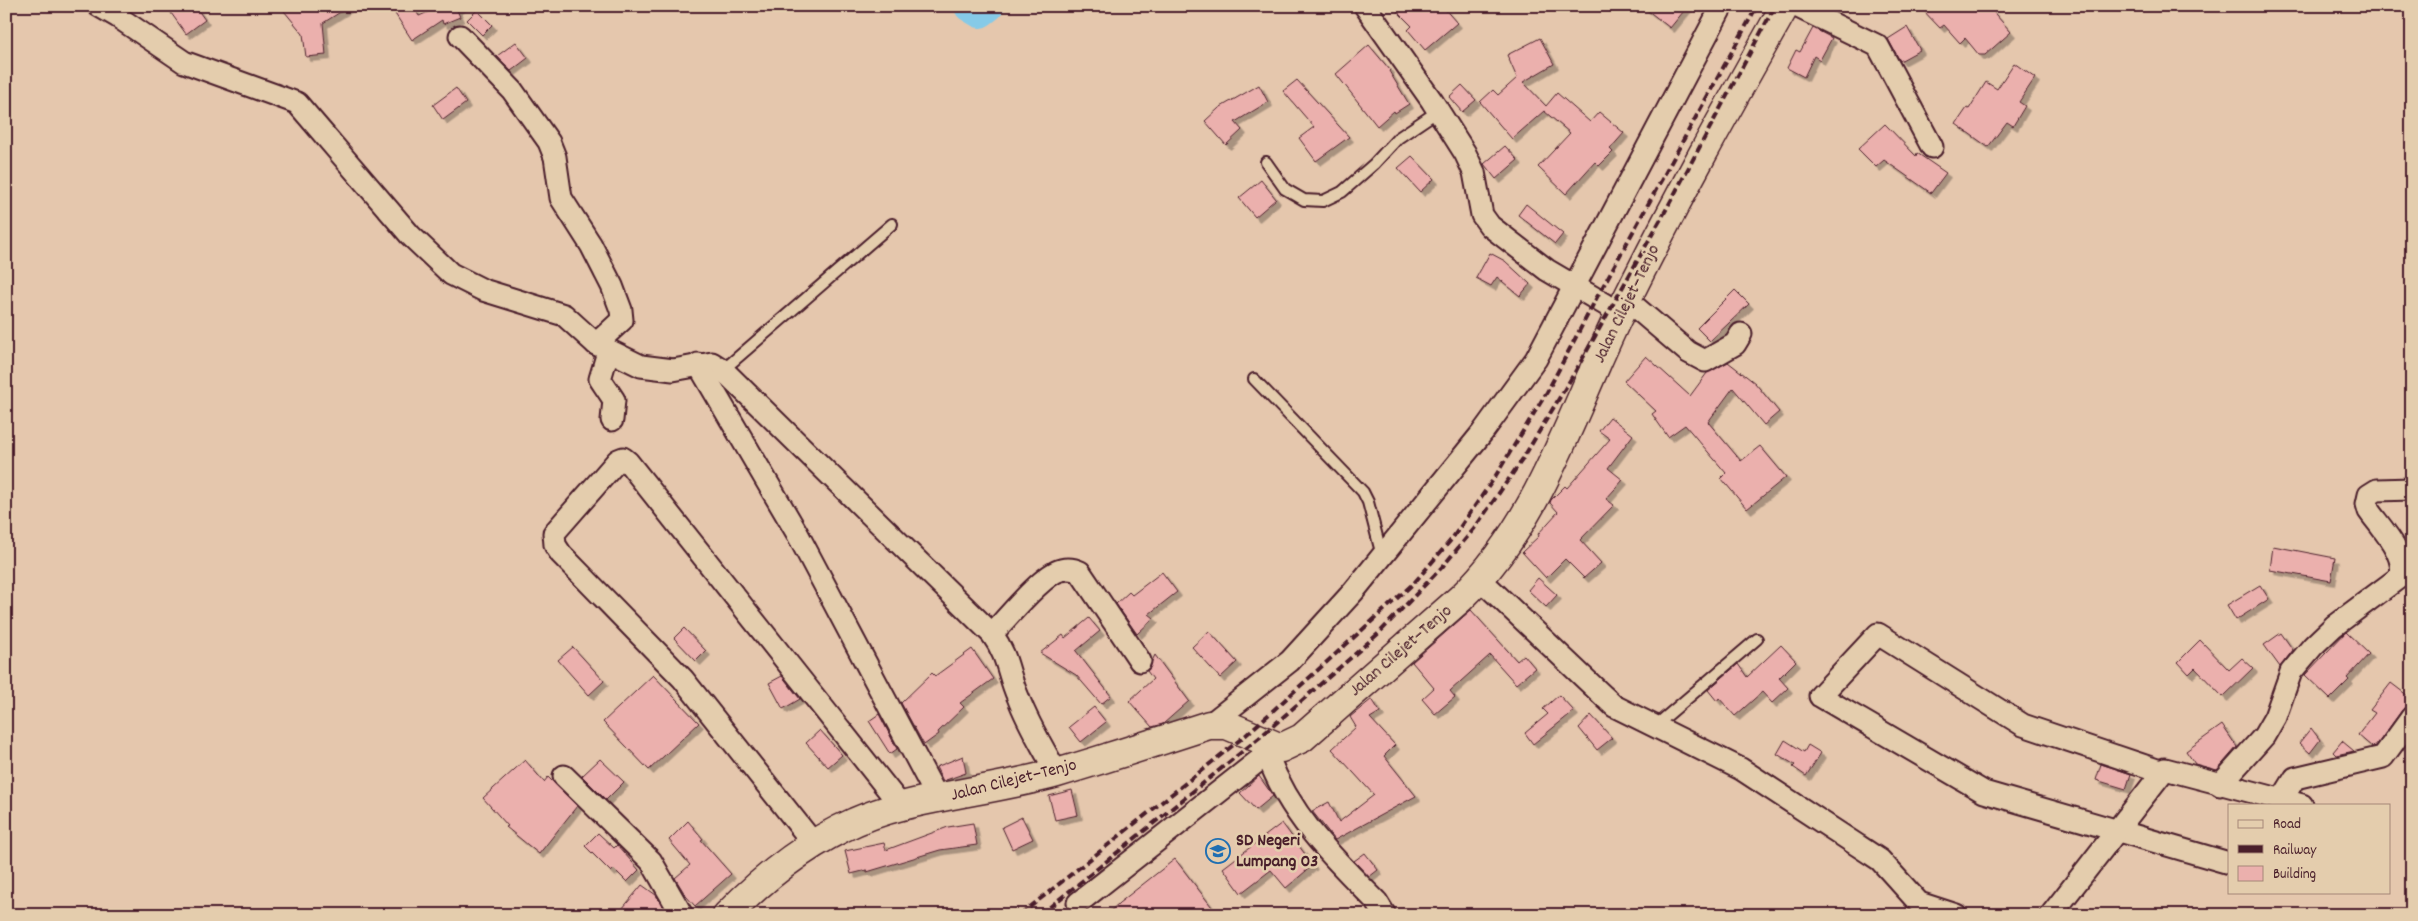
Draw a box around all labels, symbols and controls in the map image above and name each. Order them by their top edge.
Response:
street label: Jalan Cilejet–Tenjo [1588,241,1666,367]
street label: Jalan Cilejet–Tenjo [1344,599,1458,703]
street label: Jalan Cilejet–Tenjo [948,753,1080,809]
legend [2228,804,2390,894]
text: Road [2273,814,2301,836]
place label: SD Negeri Lumpang 03 [1236,829,1318,875]
school or university icon: SD Negeri Lumpang 03 [1205,838,1231,864]
text: Railway [2273,840,2317,862]
text: Building [2273,864,2316,886]

